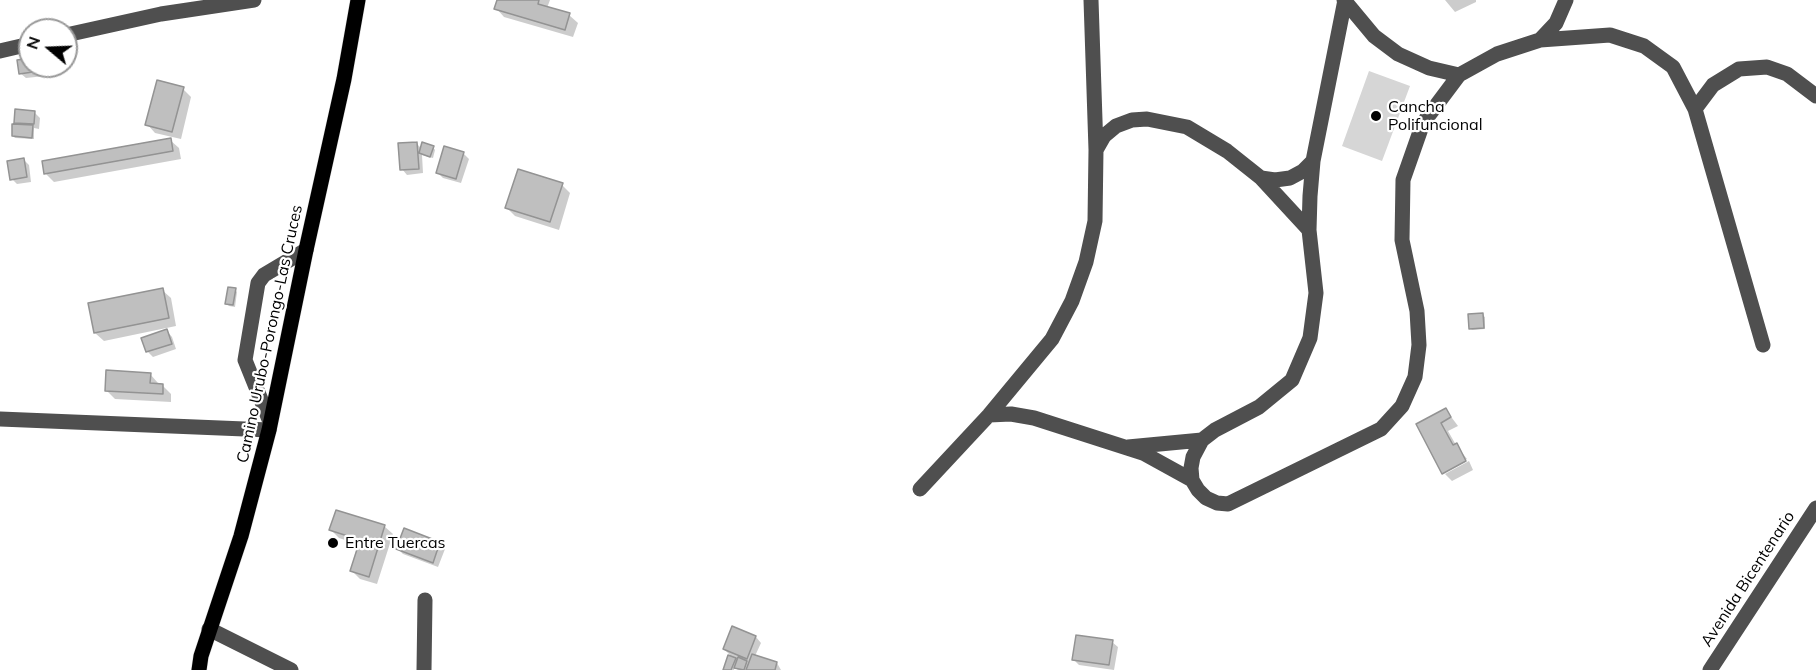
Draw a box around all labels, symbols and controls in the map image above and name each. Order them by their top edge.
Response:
north arrow [18,18,78,78]
text: N [21,34,44,52]
place label: Cancha Polifuncional [1388,97,1482,135]
marker: Cancha Polifuncional [1369,109,1383,123]
street label: Camino Urubo-Porongo-Las Cruces [233,203,307,465]
street label: Avenida Bicentenario [1697,508,1799,650]
place label: Entre Tuercas [345,533,446,553]
marker: Entre Tuercas [326,536,340,550]

